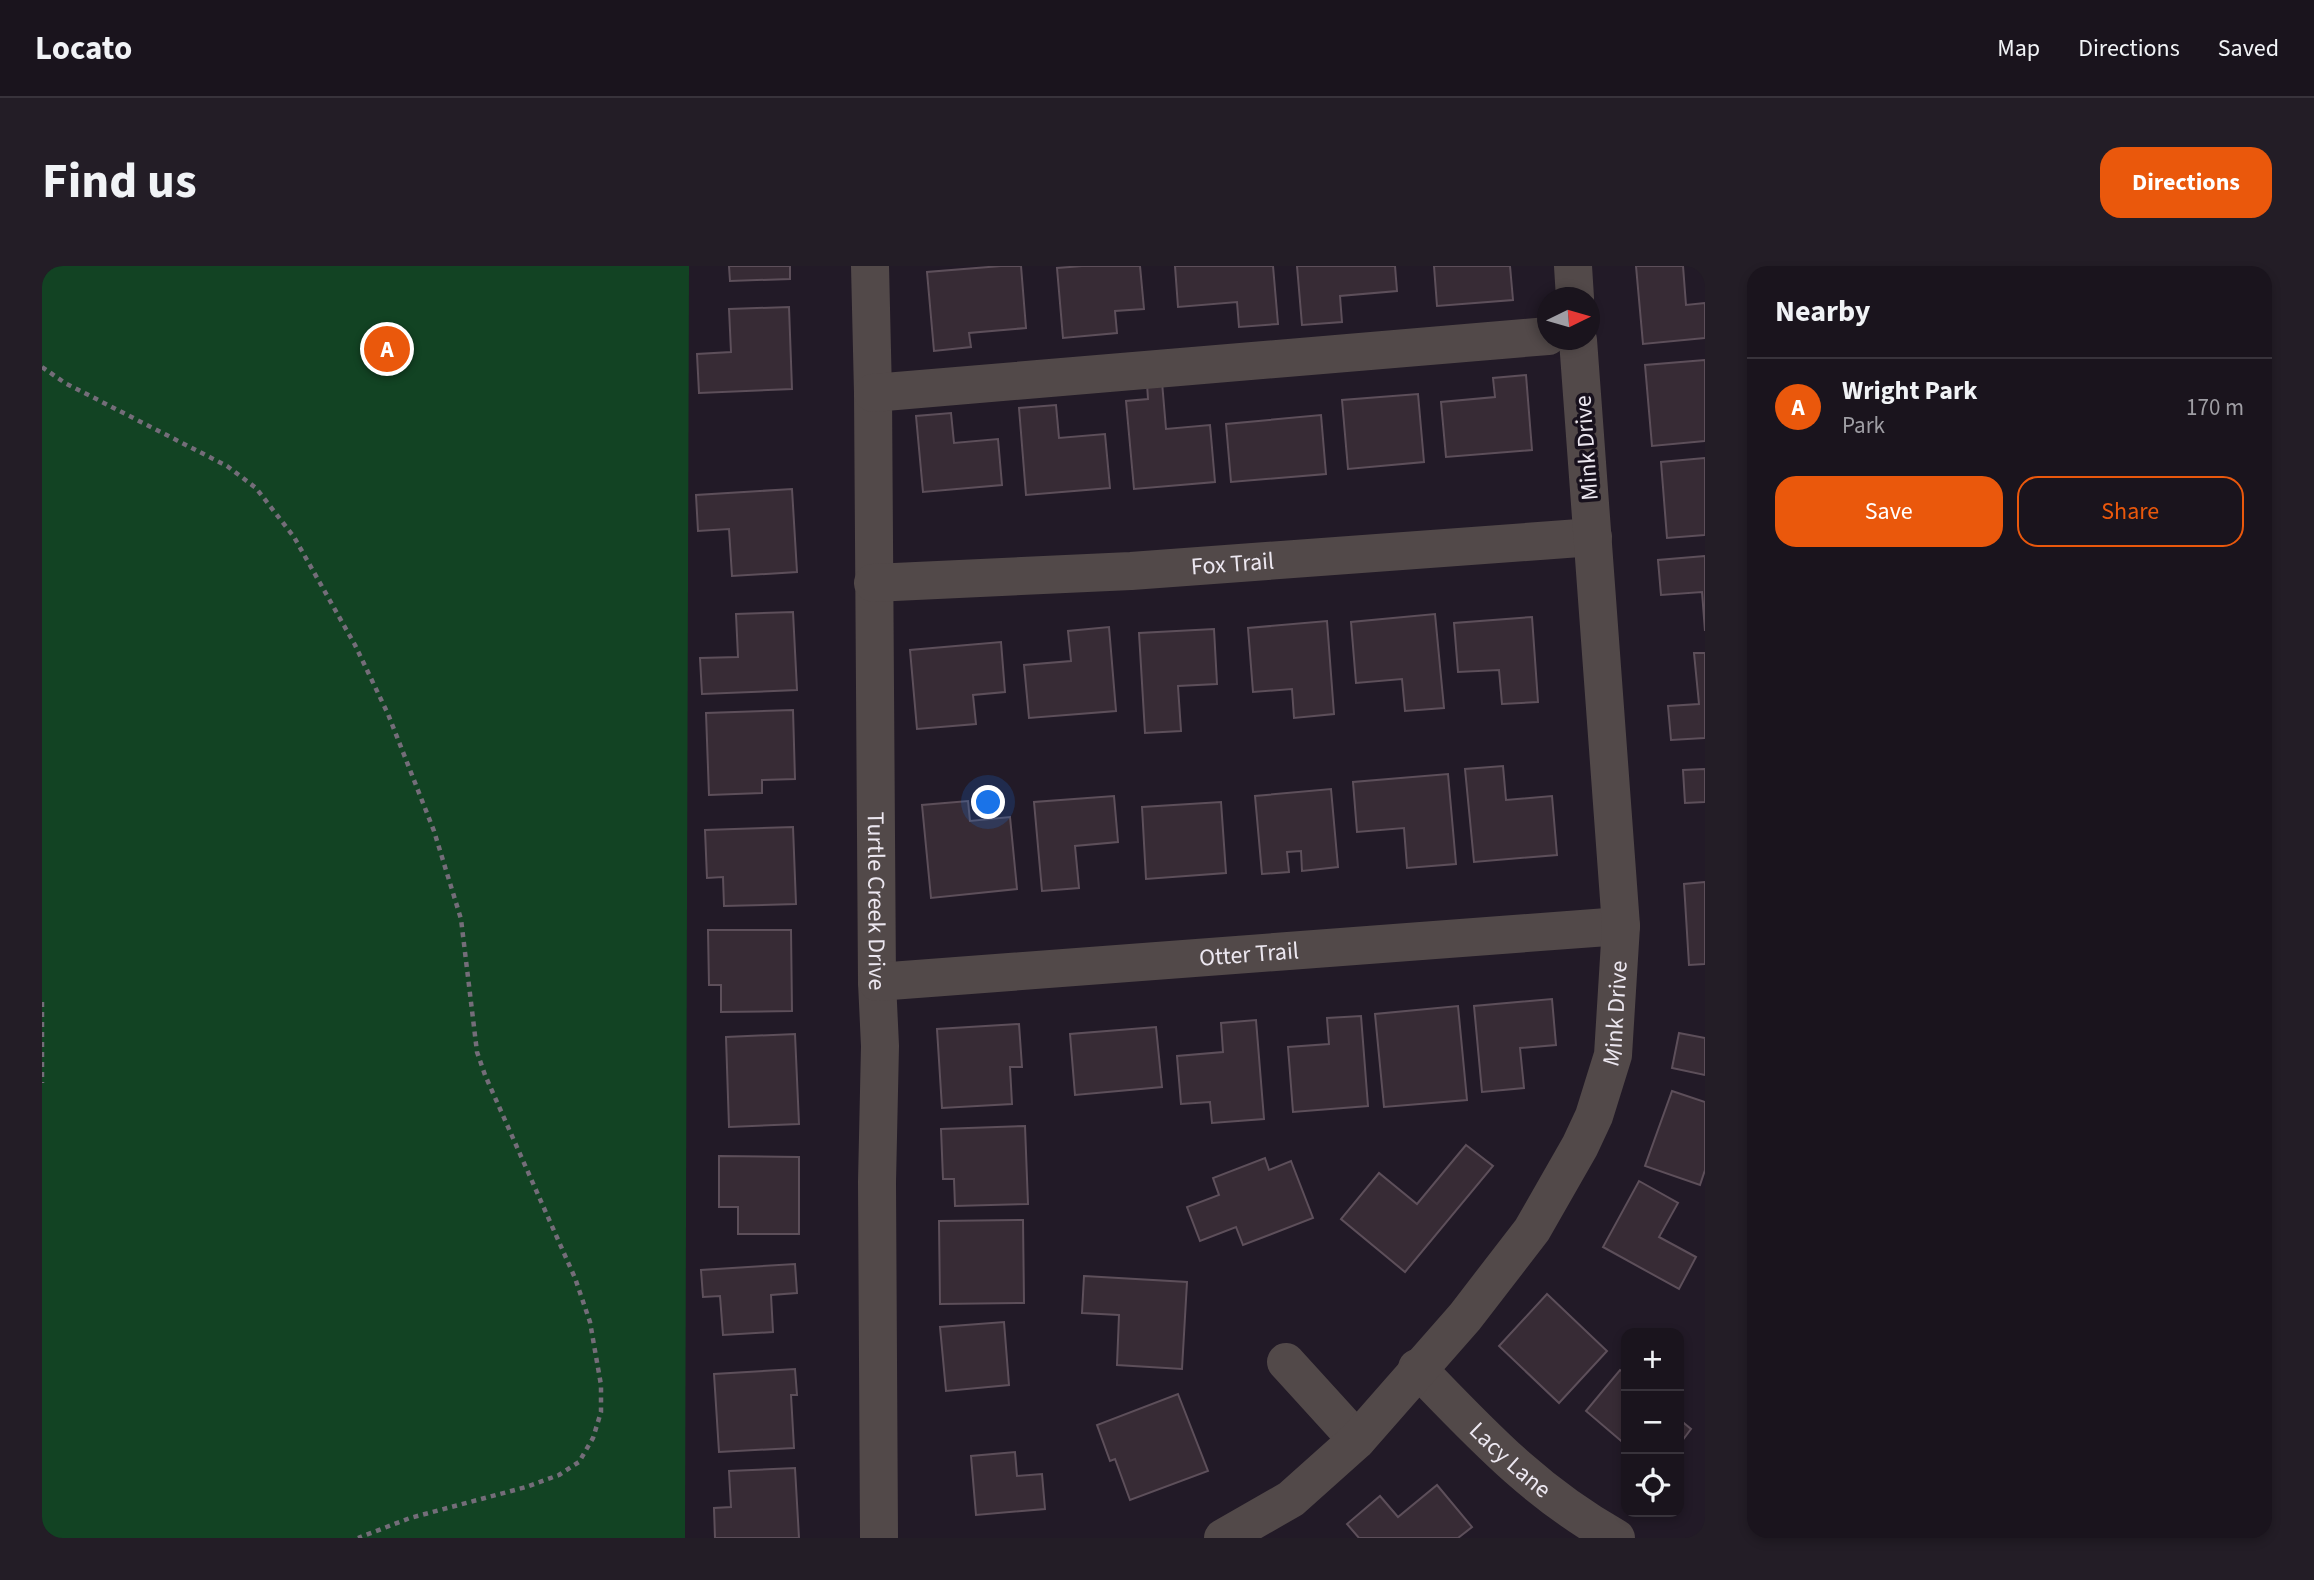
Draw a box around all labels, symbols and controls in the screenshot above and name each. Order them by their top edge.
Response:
text: Locato [35,25,132,72]
text: Map [1997,31,2040,66]
text: Directions [2078,31,2180,66]
text: Saved [2218,31,2279,66]
text: Find us [42,147,197,217]
button: Directions [2100,147,2272,218]
north arrow [1537,287,1600,350]
text: Nearby [1775,290,1870,333]
pin: A [364,323,410,375]
text: Wright Park [1842,372,1977,409]
text: A [1791,391,1805,424]
text: 170 m [2186,391,2244,424]
street label: Mink Drive [1565,394,1608,502]
text: Park [1842,409,1885,442]
button: Save [1775,476,2003,547]
button: Share [2017,476,2244,547]
street label: Fox Trail [1190,544,1275,585]
your location [971,785,1005,819]
street label: Turtle Creek Drive [858,812,894,991]
street label: Otter Trail [1198,933,1300,976]
street label: Mink Drive [1594,960,1637,1071]
map controls [1621,1328,1684,1517]
button: + [1621,1328,1684,1391]
button: − [1621,1391,1684,1454]
street label: Lacy Lane [1461,1414,1558,1507]
button: locate [1621,1454,1684,1517]

